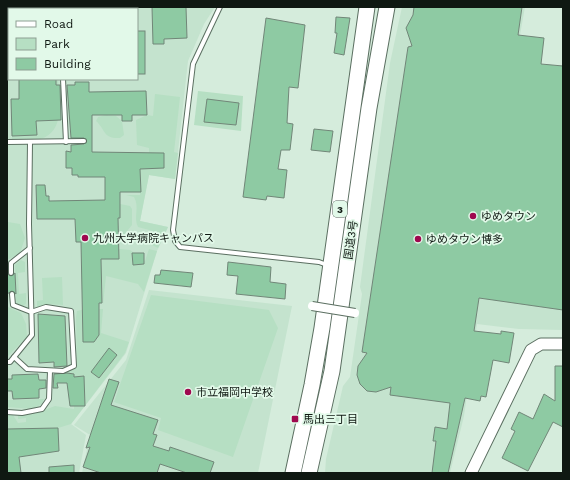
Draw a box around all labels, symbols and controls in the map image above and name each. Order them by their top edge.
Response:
legend [8,8,138,80]
text: Road [44,17,73,31]
text: Park [44,37,70,51]
text: Building [44,57,91,71]
road number: 3 [333,201,347,217]
place label: ゆめタウン [481,210,536,223]
marker: ゆめタウン [468,211,478,221]
street label: 国道3号 [342,220,360,260]
place label: 九州大学病院キャンパス [93,232,214,245]
marker: 九州大学病院キャンパス [80,233,90,243]
place label: ゆめタウン博多 [426,233,503,246]
marker: ゆめタウン博多 [413,234,423,244]
place label: 市立福岡中学校 [196,386,273,399]
marker: 市立福岡中学校 [183,387,193,397]
place label: 馬出三丁目 [303,413,358,426]
marker: 馬出三丁目 [290,414,300,424]

